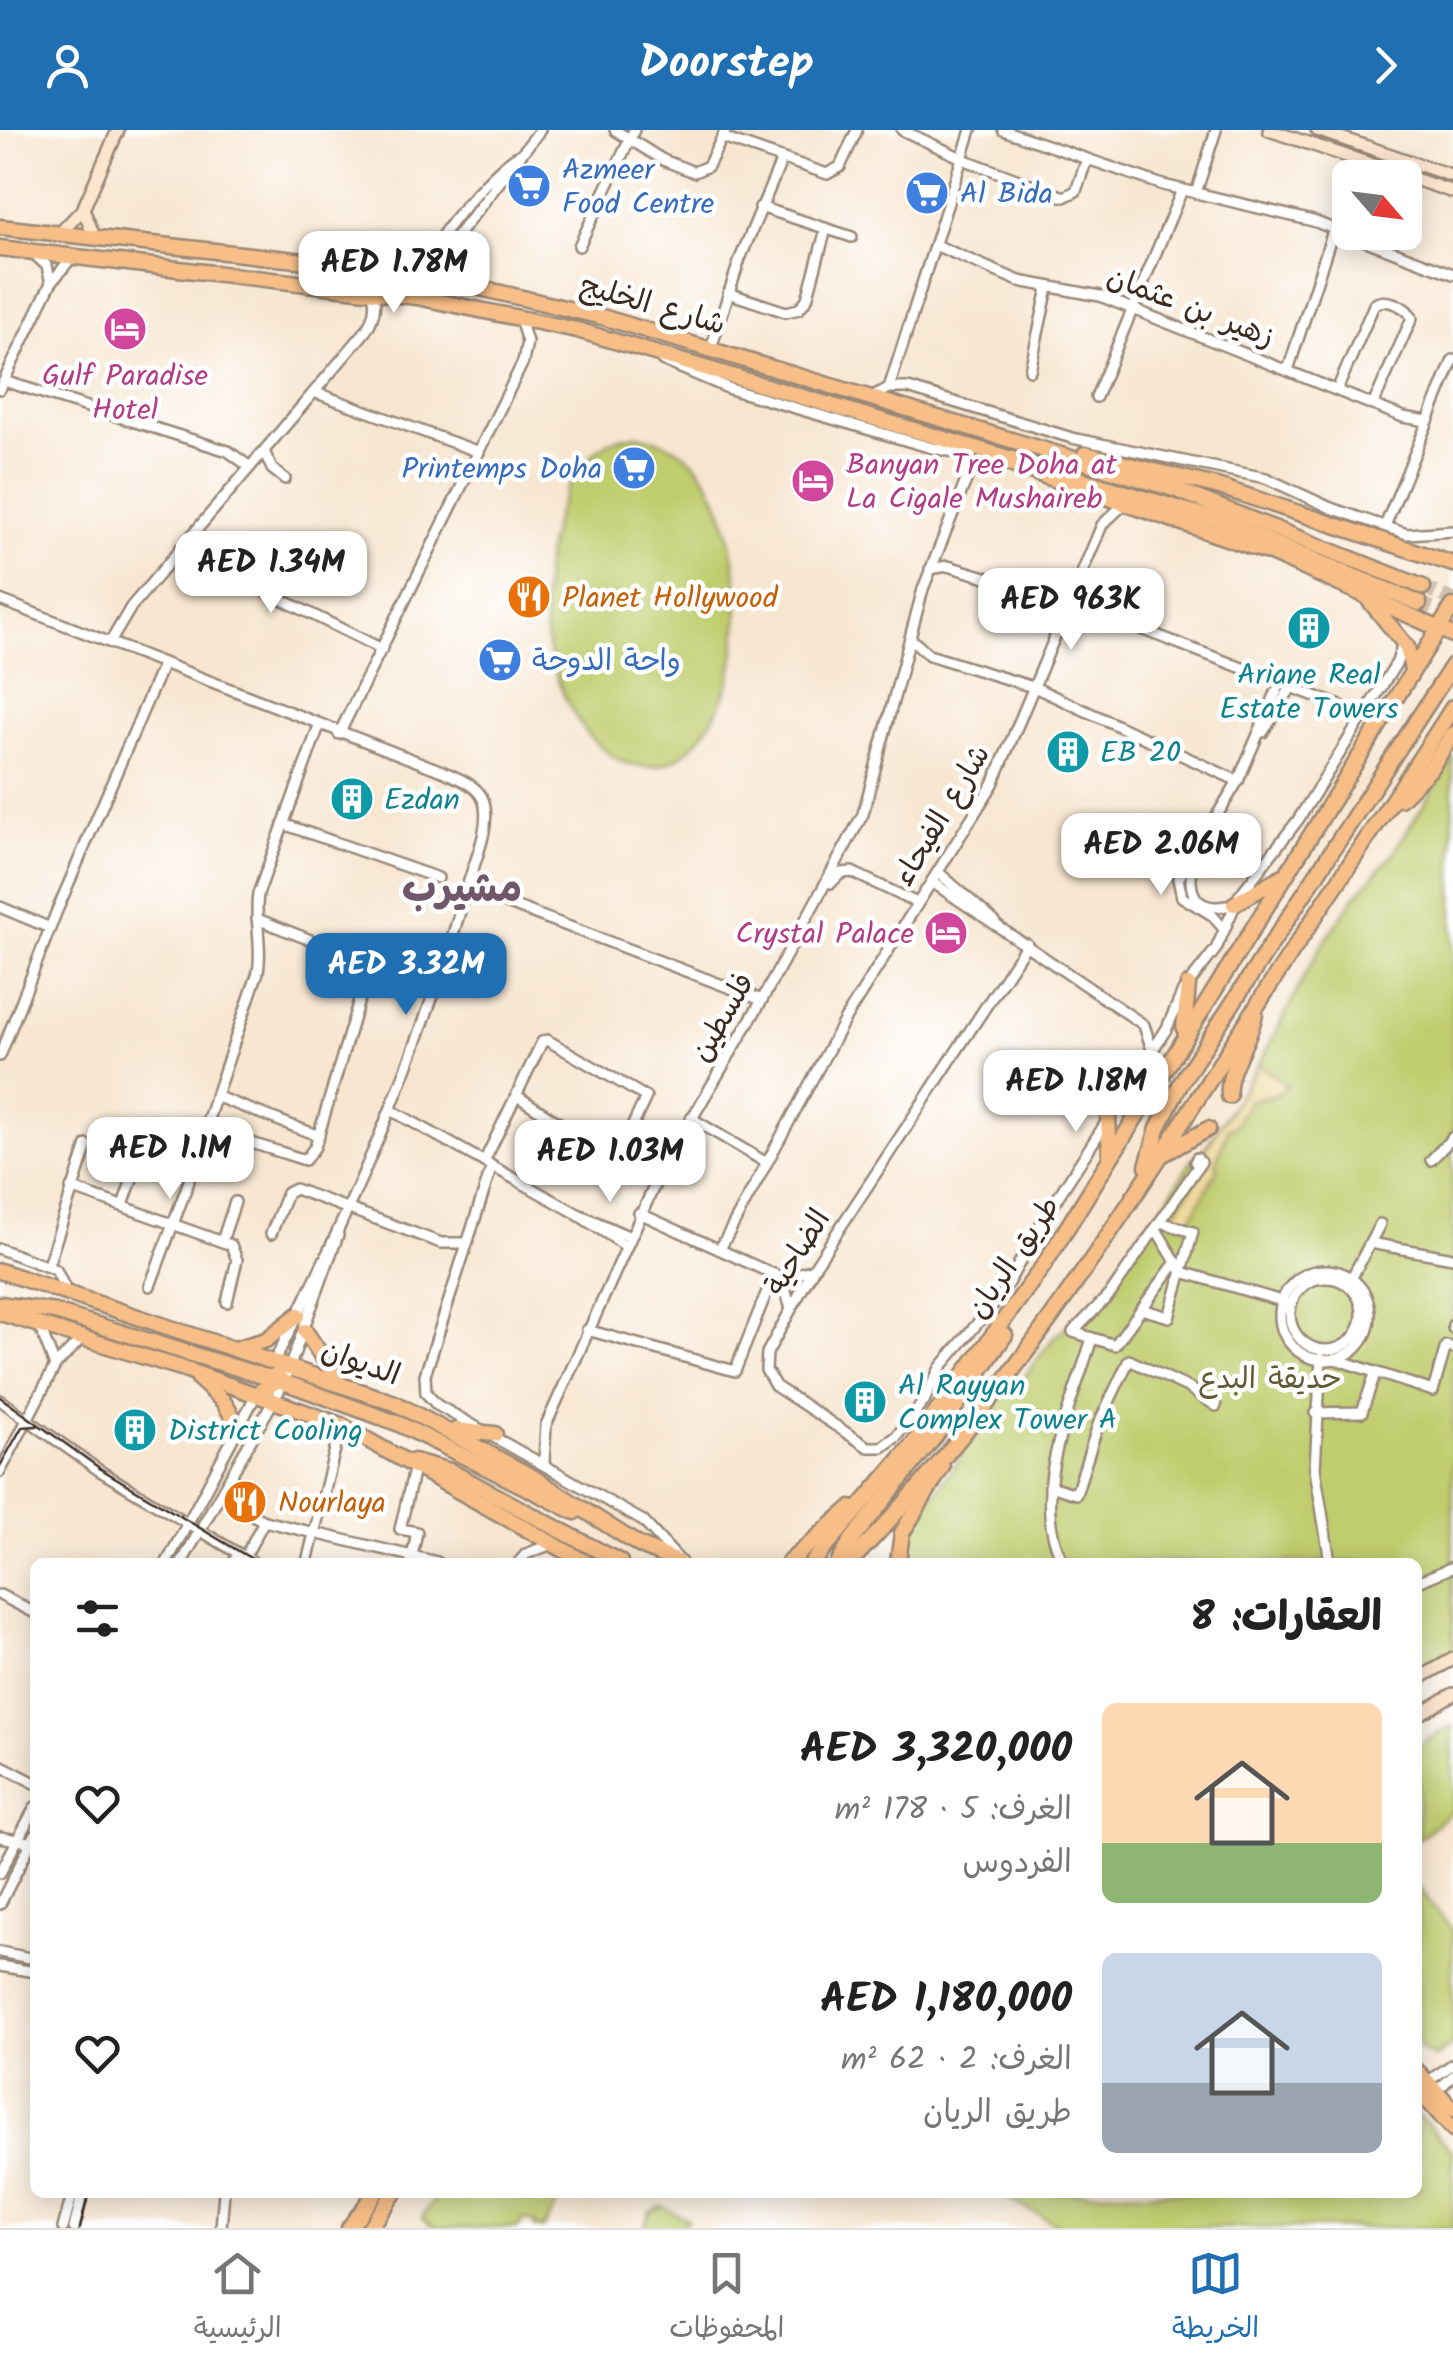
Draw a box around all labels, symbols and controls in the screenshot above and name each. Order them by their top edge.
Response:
text: Doorstep [639,29,814,101]
icon: person [40,38,95,93]
icon: forward [1358,38,1413,93]
place label: Azmeer Food Centre [562,147,714,229]
north arrow [1332,160,1422,250]
map controls [1332,160,1422,250]
supermarket icon: Azmeer Food Centre [506,163,552,209]
supermarket icon: Al Bida [904,170,950,216]
place label: Al Bida [960,171,1053,219]
pin: AED 1.78M [280,231,508,316]
text: AED 1.78M [321,238,467,289]
street label: زهير بن عثمان [1099,254,1281,362]
street label: شارع الخليج [574,262,731,350]
hotel icon: Gulf Paradise Hotel [102,306,148,352]
place label: Gulf Paradise Hotel [42,353,208,435]
place label: Banyan Tree Doha at La Cigale Mushaireb [846,442,1118,524]
supermarket icon: Printemps Doha [611,445,657,491]
place label: Printemps Doha [401,446,602,494]
hotel icon: Banyan Tree Doha at La Cigale Mushaireb [790,458,836,504]
pin: AED 1.34M [157,531,385,616]
text: AED 1.34M [197,538,345,589]
pin: AED 963K [968,568,1174,653]
restaurant icon: Planet Hollywood [506,574,552,620]
place label: Planet Hollywood [562,575,779,623]
text: AED 963K [1000,575,1142,626]
building icon: Ariane Real Estate Towers [1286,605,1332,651]
supermarket icon: واحة الدوحة [477,637,523,683]
place label: واحة الدوحة [532,638,681,686]
place label: Ariane Real Estate Towers [1219,652,1399,734]
building icon: EB 20 [1045,729,1091,775]
place label: EB 20 [1100,730,1181,778]
street label: شارع الفيحاء [881,736,1004,896]
building icon: Ezdan [329,776,375,822]
place label: Ezdan [384,777,460,825]
pin: AED 2.06M [1047,813,1275,898]
text: AED 2.06M [1083,820,1239,871]
district label: مشيرب [402,858,522,922]
hotel icon: Crystal Palace [923,910,969,956]
place label: Crystal Palace [736,911,914,959]
pin: AED 3.32M [292,933,520,1018]
text: AED 3.32M [328,940,484,991]
street label: فلسطين [679,964,769,1072]
pin: AED 1.18M [962,1050,1190,1135]
text: AED 1.18M [1005,1057,1147,1108]
pin: AED 1.1M [67,1117,273,1202]
pin: AED 1.03M [496,1120,724,1205]
text: AED 1.1M [109,1124,231,1175]
text: AED 1.03M [537,1127,683,1178]
street label: طريق الريان [956,1187,1074,1329]
street label: الضاحية [753,1200,844,1306]
street label: الديوان [314,1327,407,1400]
park label: حديقة البدع [1198,1356,1342,1404]
place label: Al Rayyan Complex Tower A [898,1363,1117,1445]
building icon: Al Rayyan Complex Tower A [842,1379,888,1425]
building icon: District Cooling [112,1407,158,1453]
place label: District Cooling [168,1408,363,1456]
restaurant icon: Nourlaya [222,1479,268,1525]
place label: Nourlaya [278,1480,386,1528]
text: العقارات: 8 [1190,1585,1382,1652]
icon: filters [70,1591,125,1646]
text: AED 3,320,000 [800,1717,1072,1784]
icon: home [1182,1743,1302,1863]
icon: heart [70,1776,125,1831]
text: الغرف: 5 · 178 m² [835,1785,1072,1836]
text: الفردوس [963,1838,1072,1889]
text: AED 1,180,000 [820,1967,1072,2034]
icon: home [1182,1993,1302,2113]
icon: heart [70,2026,125,2081]
text: الغرف: 2 · 62 m² [841,2035,1072,2086]
text: طريق الريان [923,2088,1072,2139]
tab: الرئيسية [194,2246,282,2352]
tab: المحفوظات [669,2246,784,2352]
tab: الخريطة [1172,2246,1259,2352]

